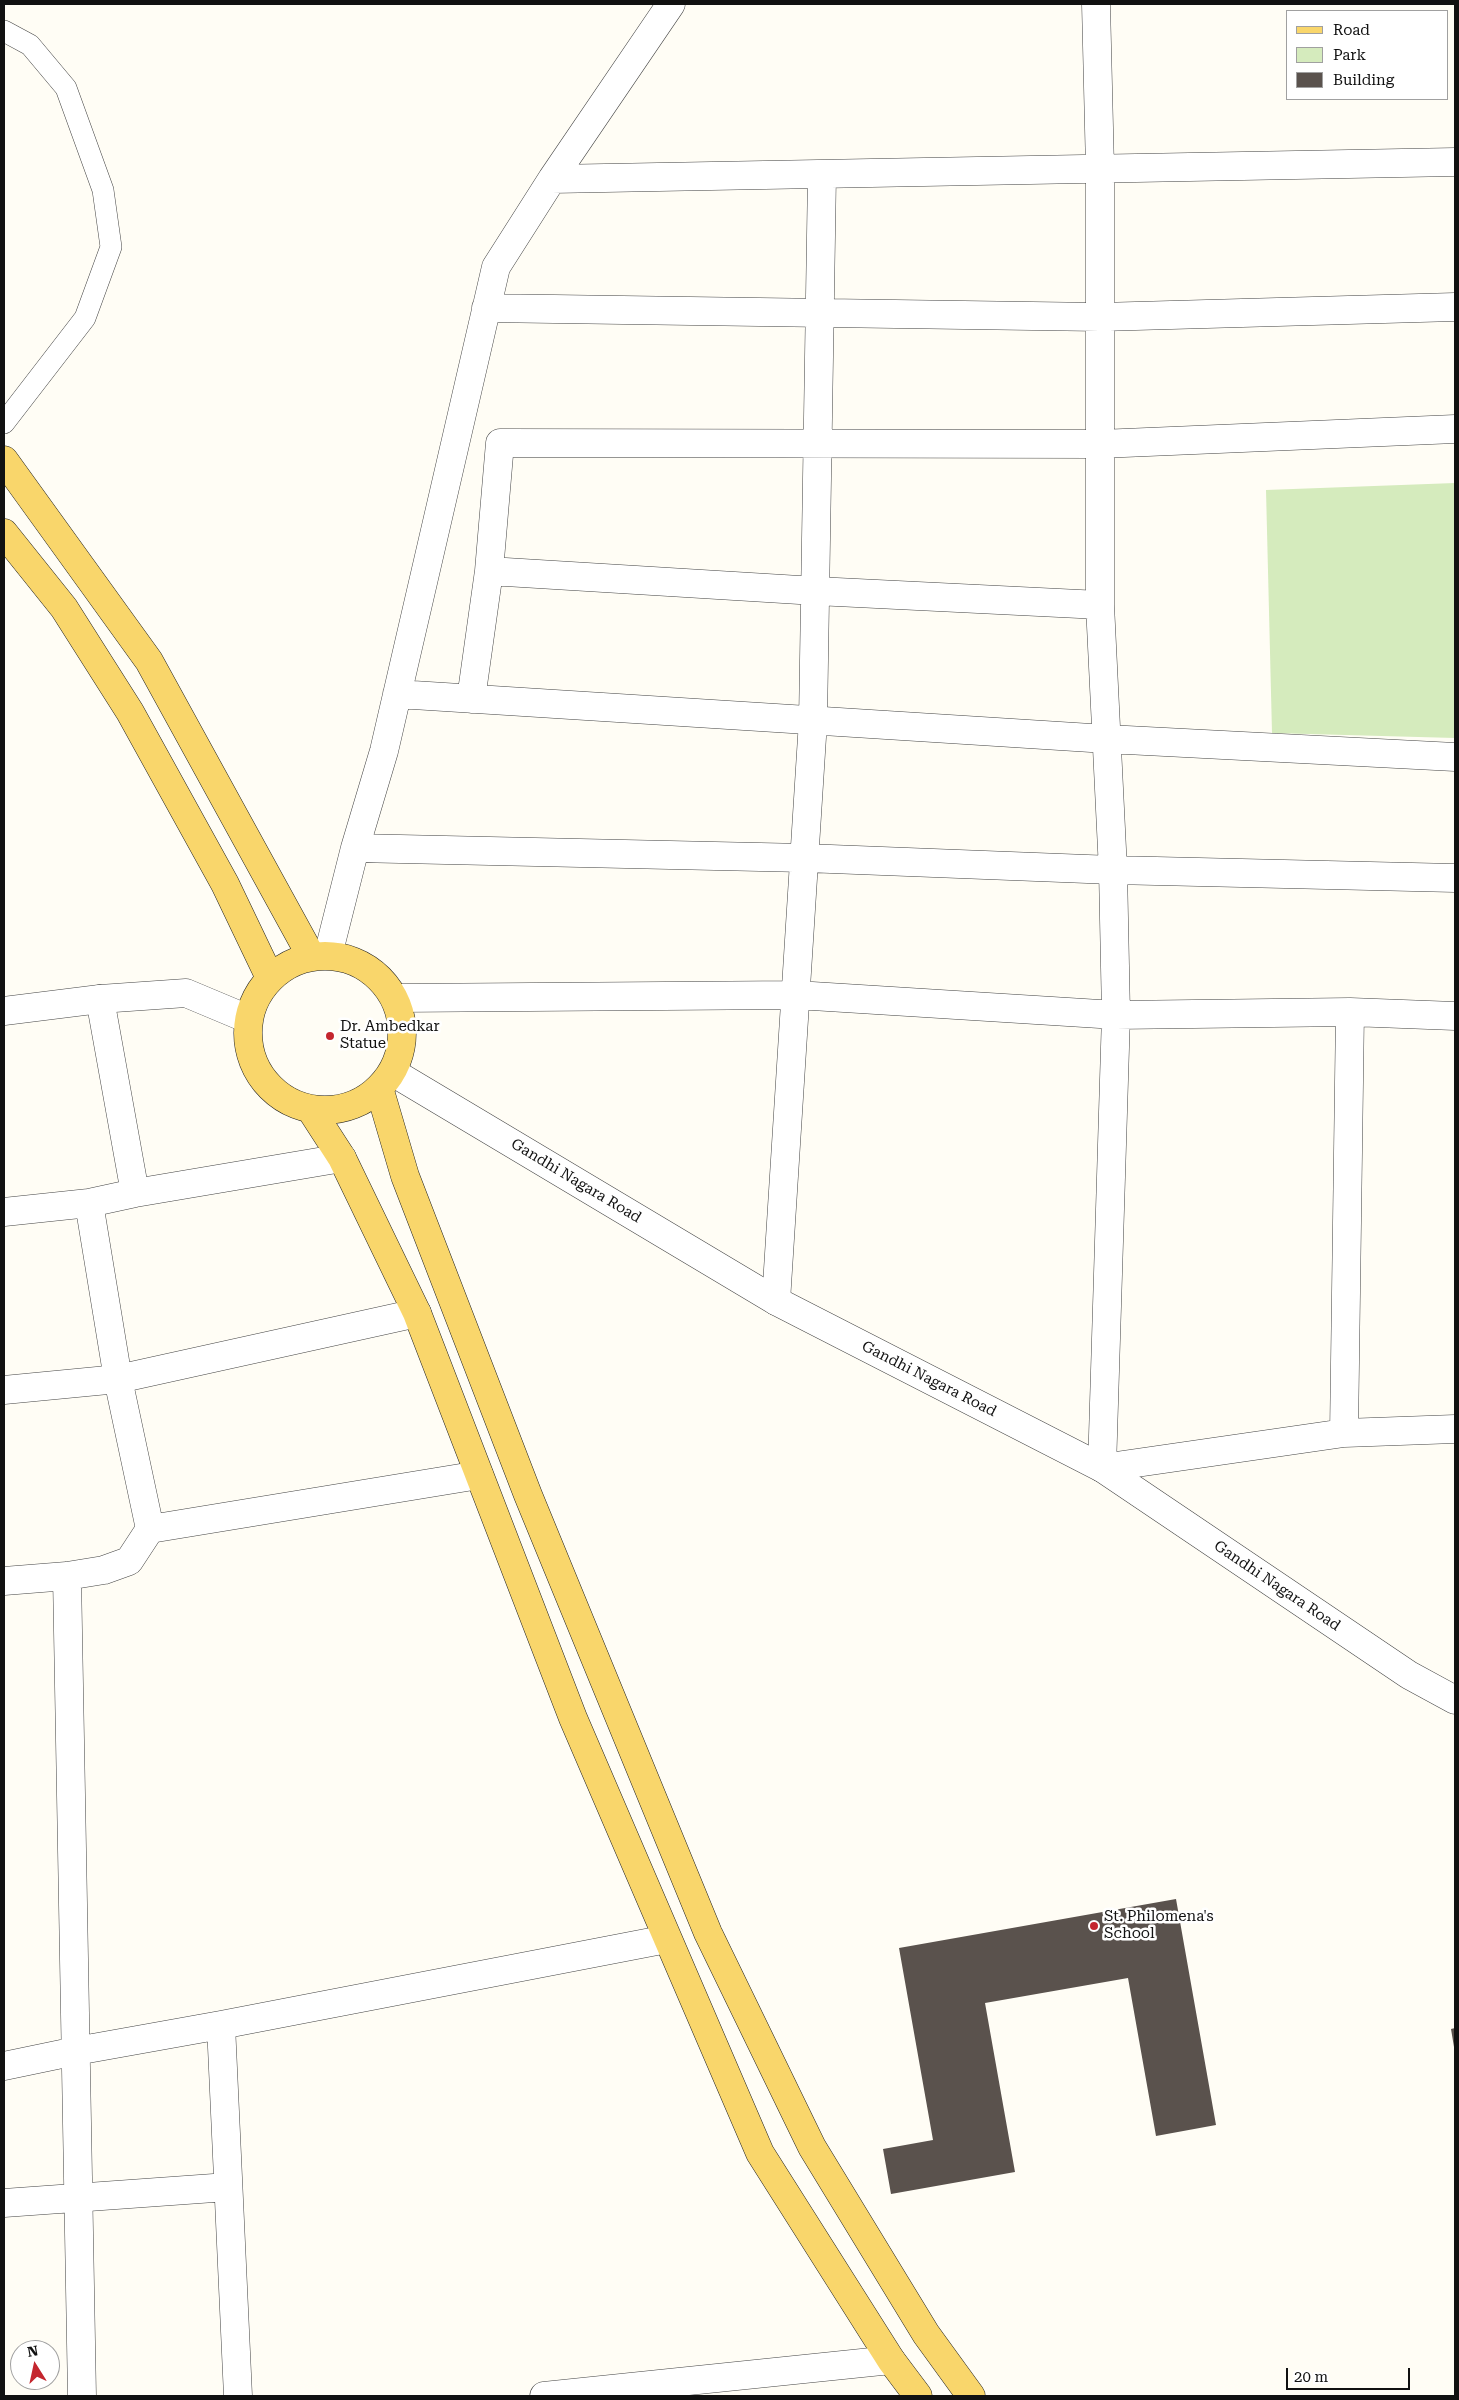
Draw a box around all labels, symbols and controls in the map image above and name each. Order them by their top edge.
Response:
legend [1286,10,1449,100]
text: Road [1333,21,1370,39]
text: Park [1333,46,1366,64]
text: Building [1333,71,1394,89]
place label: Dr. Ambedkar Statue [340,1018,440,1053]
marker: Dr. Ambedkar Statue [324,1030,336,1042]
street label: Gandhi Nagara Road [508,1135,644,1227]
street label: Gandhi Nagara Road [859,1337,999,1421]
street label: Gandhi Nagara Road [1210,1537,1344,1635]
place label: St. Philomena's School [1104,1908,1214,1943]
marker: St. Philomena's School [1088,1920,1100,1932]
north arrow [10,2340,60,2390]
text: N [26,2342,39,2360]
scale bar [1289,2358,1413,2390]
text: 20 m [1294,2368,1328,2386]

